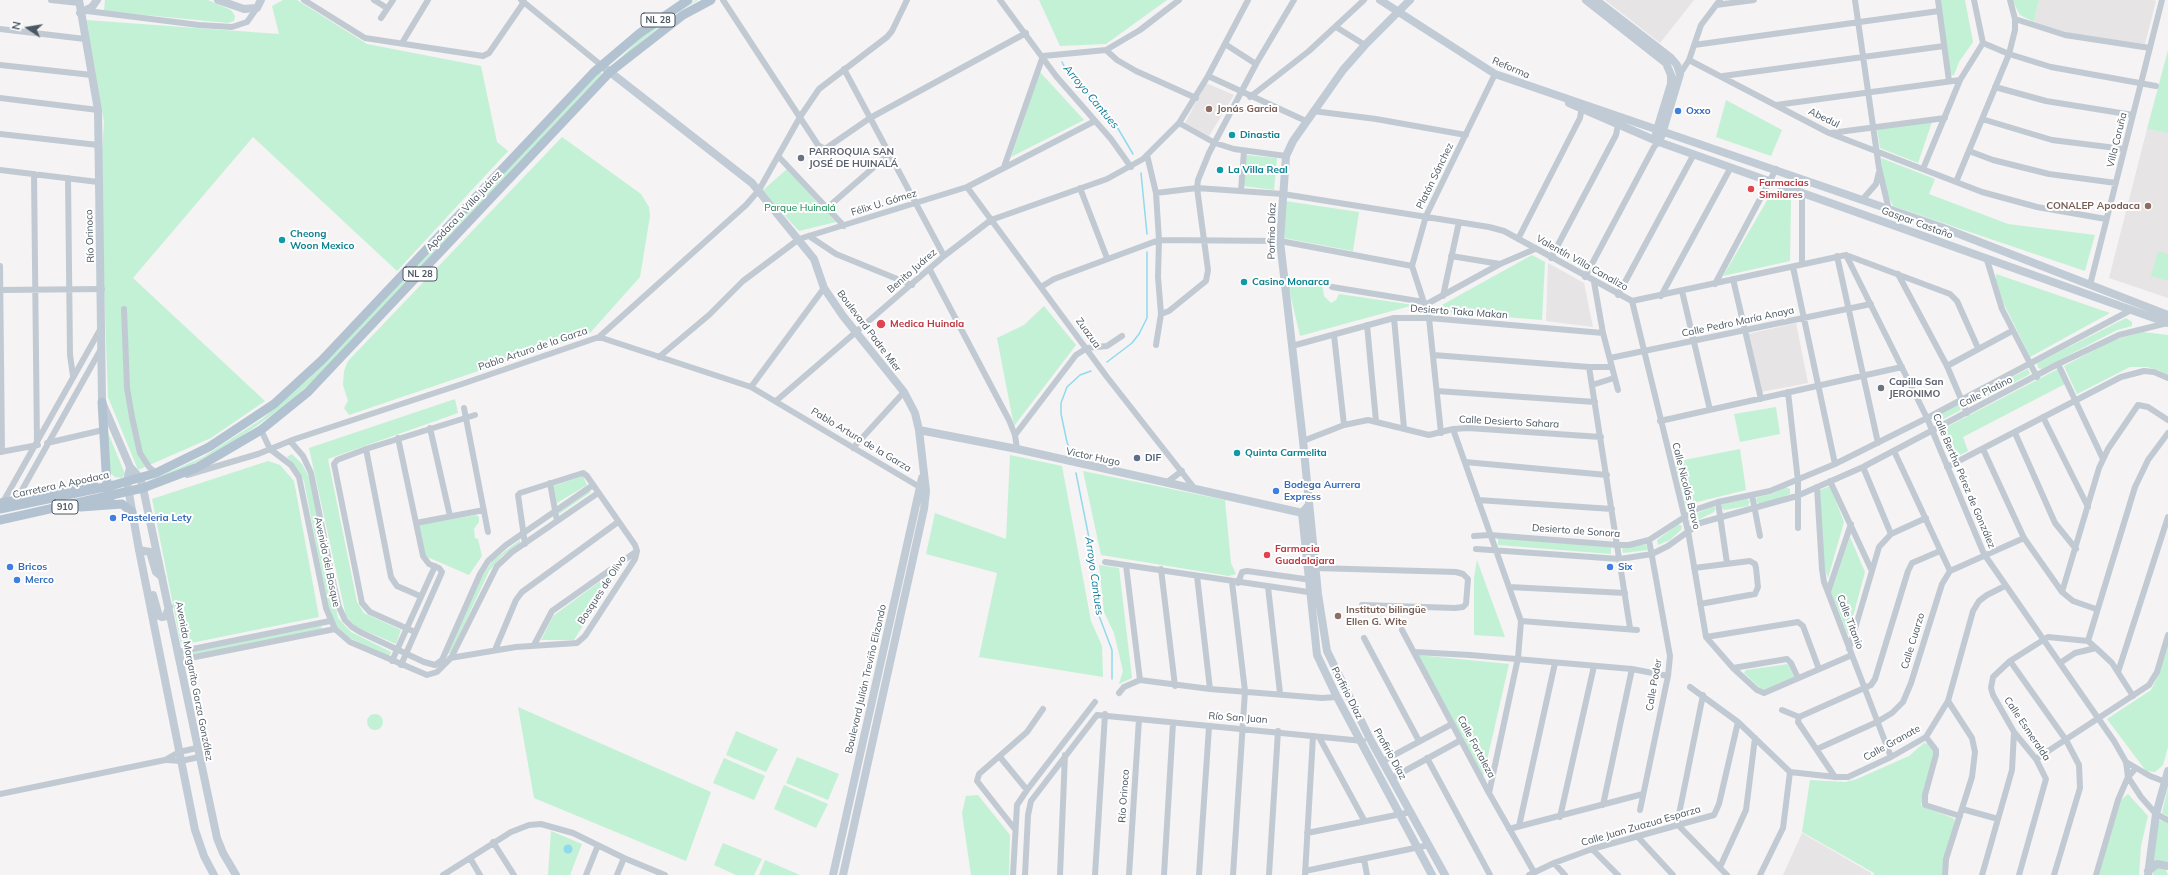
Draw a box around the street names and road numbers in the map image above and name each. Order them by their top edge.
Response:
road number: NL 28 [641,13,675,27]
street label: Reforma [1490,55,1532,81]
street label: Abedul [1807,105,1841,131]
street label: Villa Coruña [2104,111,2130,169]
street label: Platón Sánchez [1414,141,1456,211]
street label: Apodaca a Villa Juárez [424,168,504,254]
street label: Félix U. Gómez [850,187,918,219]
street label: Porfirio Díaz [1266,202,1278,260]
street label: Gaspar Castaño [1880,205,1954,241]
street label: Río Orinoco [83,209,97,263]
street label: Valentín Villa Canalizo [1534,233,1630,293]
street label: Benito Juárez [885,246,939,296]
road number: NL 28 [403,267,437,281]
street label: Boulevard Padre Mier [834,288,904,374]
street label: Desierto Taka Makan [1410,303,1508,321]
street label: Calle Pedro María Anaya [1681,304,1795,340]
street label: Zuazua [1073,315,1103,351]
street label: Pablo Arturo de la Garza [477,325,589,373]
street label: Calle Platino [1958,374,2014,410]
street label: Pablo Arturo de la Garza [809,405,913,475]
street label: Calle Bertha Pérez de González [1930,412,1998,550]
street label: Calle Desierto Sahara [1458,413,1560,431]
street label: Calle Nicolás Bravo [1669,441,1703,531]
street label: Victor Hugo [1065,445,1121,469]
street label: Carretera A Apodaca [12,469,110,501]
road number: 910 [52,500,78,514]
street label: Avenida del Bosque [312,516,342,608]
street label: Desierto de Sonora [1531,522,1621,540]
street label: Bosques de Olivo [575,553,629,627]
street label: Calle Titanio [1834,593,1866,651]
street label: Avenida Margarito Garza González [173,600,215,762]
street label: Boulevard Julián Treviño Elizondo [843,603,889,755]
street label: Calle Cuarzo [1899,611,1927,671]
street label: Calle Poder [1644,658,1664,712]
street label: Porfirio Díaz [1329,665,1365,721]
street label: Calle Esmeralda [2001,695,2053,763]
street label: Río San Juan [1208,710,1268,726]
street label: Calle Fortaleza [1455,714,1497,780]
street label: Calle Granate [1861,722,1923,764]
street label: Profirio Díaz [1371,726,1409,782]
street label: Río Orinoco [1116,769,1132,823]
street label: Calle Juan Zuazua Esparza [1580,803,1702,849]

